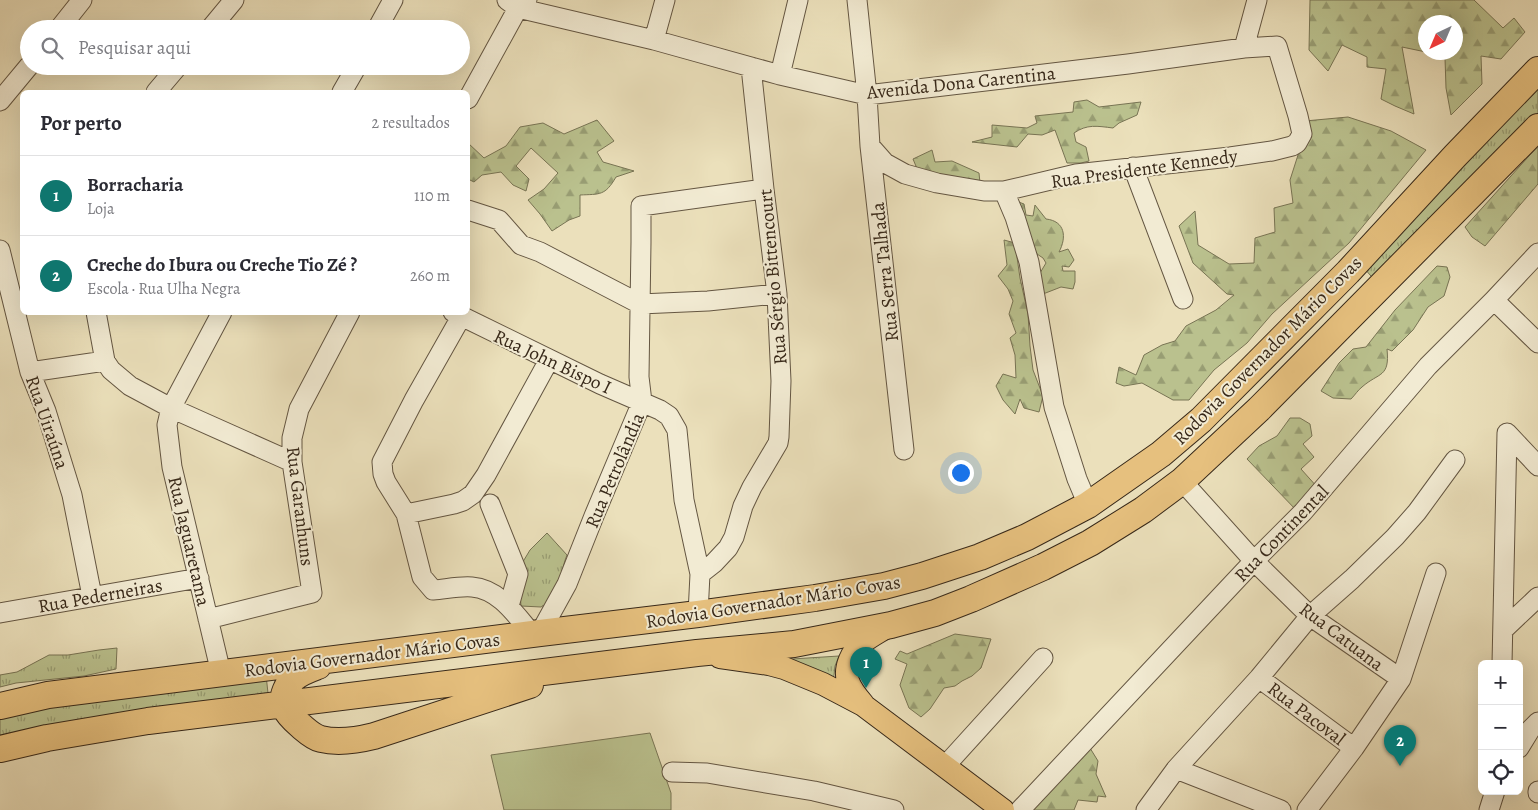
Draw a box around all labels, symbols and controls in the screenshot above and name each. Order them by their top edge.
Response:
north arrow [1418,15,1463,60]
search box [20,20,470,75]
icon: search [38,34,66,62]
text: Pesquisar aqui [78,35,191,61]
street label: Avenida Dona Carentina [865,60,1057,106]
text: Por perto [40,109,122,137]
text: 2 resultados [371,112,450,134]
street label: Rua Presidente Kennedy [1049,143,1240,195]
text: Borracharia [87,172,183,198]
text: 1 [53,185,59,207]
text: 110 m [414,185,450,207]
street label: Rua Sérgio Bittencourt [752,188,794,366]
text: Loja [87,198,115,220]
street label: Rua Serra Talhada [865,201,905,343]
street label: Rodovia Governador Mário Covas [1167,250,1368,451]
text: Creche do Ibura ou Creche Tio Zé ? [87,252,357,278]
text: 2 [52,265,60,287]
text: 260 m [410,265,450,287]
text: Escola · Rua Ulha Negra [87,278,240,300]
street label: Rua John Bispo I [489,323,616,401]
street label: Rua Uiraúna [19,372,75,473]
street label: Rua Petrolândia [579,408,651,532]
street label: Rua Garanhuns [280,445,320,567]
your location [948,460,974,486]
street label: Rua Jaguaretama [161,474,217,609]
street label: Rua Continental [1229,479,1335,588]
street label: Rodovia Governador Mário Covas [644,569,902,635]
street label: Rua Pederneiras [36,572,164,620]
street label: Rua Catuana [1294,597,1389,677]
street label: Rodovia Governador Mário Covas [243,626,502,684]
pin: 1 [850,647,882,688]
map controls [1478,660,1523,795]
button: + [1478,660,1523,705]
street label: Rua Pacoval [1262,676,1351,752]
button: − [1478,705,1523,750]
pin: 2 [1384,725,1416,766]
button: locate [1478,750,1523,795]

